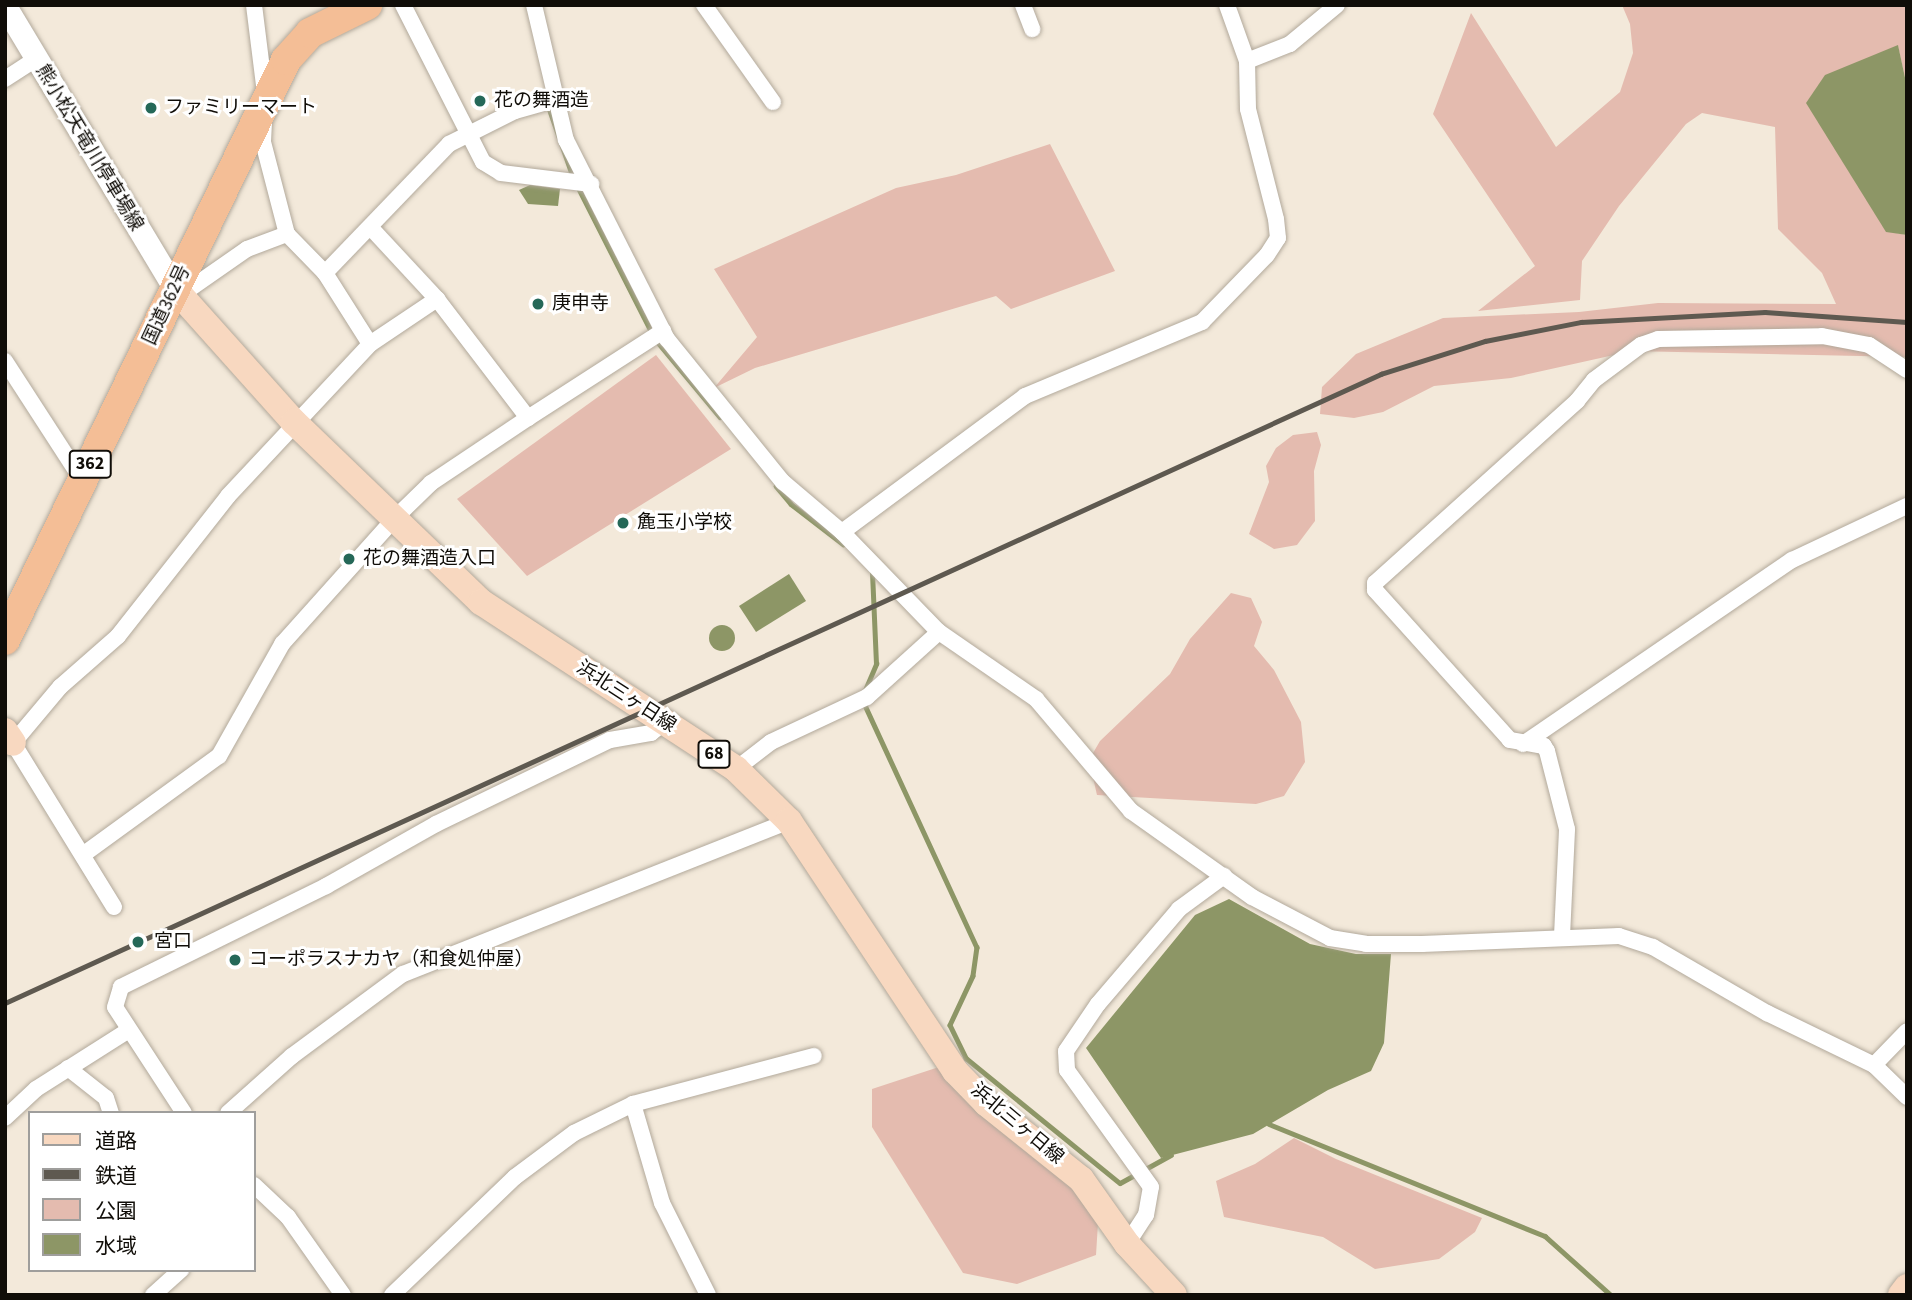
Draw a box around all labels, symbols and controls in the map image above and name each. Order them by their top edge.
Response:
street label: 熊小松天竜川停車場線 [30,61,148,235]
place label: 花の舞酒造 [494,90,589,112]
marker: 花の舞酒造 [472,93,488,109]
place label: ファミリーマート [165,97,317,119]
marker: ファミリーマート [143,100,159,116]
street label: 国道362号 [139,262,195,348]
place label: 庚申寺 [552,293,609,315]
marker: 庚申寺 [530,296,546,312]
road number: 362 [67,450,113,478]
place label: 麁玉小学校 [637,512,732,534]
marker: 麁玉小学校 [615,515,631,531]
place label: 花の舞酒造入口 [363,548,496,570]
marker: 花の舞酒造入口 [341,551,357,567]
street label: 浜北三ヶ日線 [572,656,680,738]
road number: 68 [696,740,732,768]
place label: 宮口 [154,931,192,953]
marker: 宮口 [128,932,148,952]
place label: コーポラスナカヤ（和食処仲屋） [249,949,534,971]
marker: コーポラスナカヤ（和食処仲屋） [227,952,243,968]
street label: 浜北三ヶ日線 [966,1079,1068,1169]
legend [28,1111,256,1272]
text: 道路 [95,1126,137,1156]
text: 鉄道 [95,1161,137,1191]
text: 公園 [95,1196,137,1226]
text: 水域 [95,1231,137,1261]

